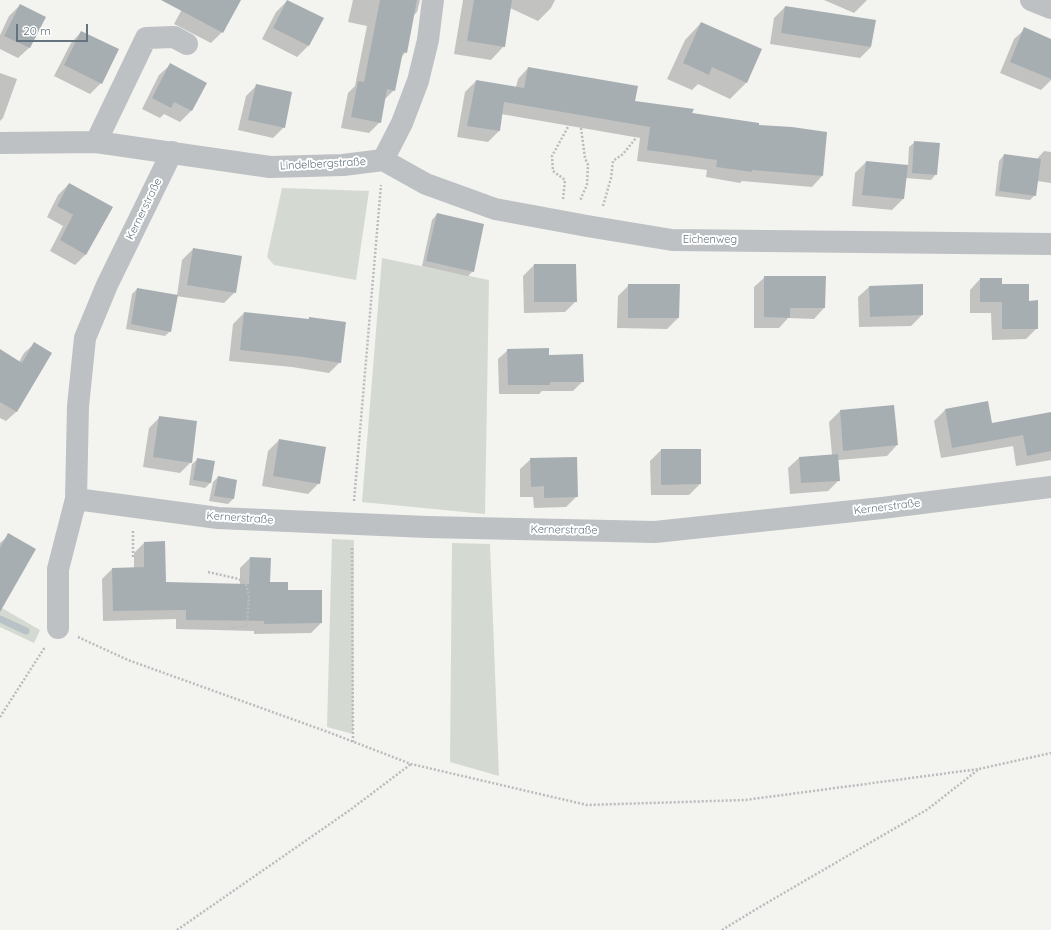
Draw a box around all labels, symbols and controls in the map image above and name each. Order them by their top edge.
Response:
scale bar [18,16,90,42]
text: 20 m [23,23,51,38]
street label: Lindelbergstraße [280,155,366,173]
street label: Kernerstraße [123,176,165,242]
street label: Eichenweg [683,233,737,247]
street label: Kernerstraße [853,496,921,518]
street label: Kernerstraße [206,509,274,527]
street label: Kernerstraße [530,523,598,537]

